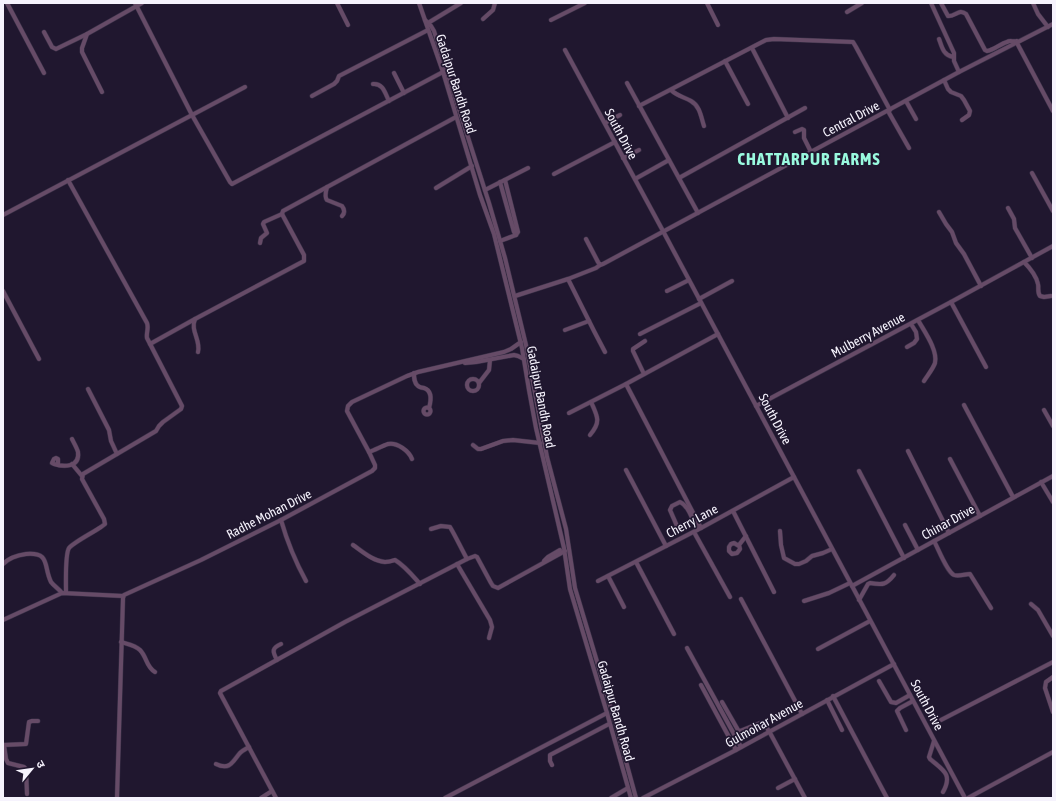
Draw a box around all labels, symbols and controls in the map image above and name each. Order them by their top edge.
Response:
street label: Gadaipur Bandh Road [433,32,479,136]
street label: Central Drive [820,98,882,140]
street label: South Drive [601,106,641,162]
district label: CHATTARPUR FARMS [737,149,881,169]
street label: Mulberry Avenue [829,309,907,361]
street label: Gadaipur Bandh Road [524,345,558,449]
street label: South Drive [755,391,795,447]
street label: Radhe Mohan Drive [224,486,314,542]
street label: Cherry Lane [664,501,720,541]
street label: Chinar Drive [919,501,977,543]
street label: Gadaipur Bandh Road [594,659,638,763]
street label: South Drive [907,677,947,733]
street label: Gulmohar Avenue [723,696,805,750]
north arrow [12,749,52,789]
text: उ [34,758,48,770]

